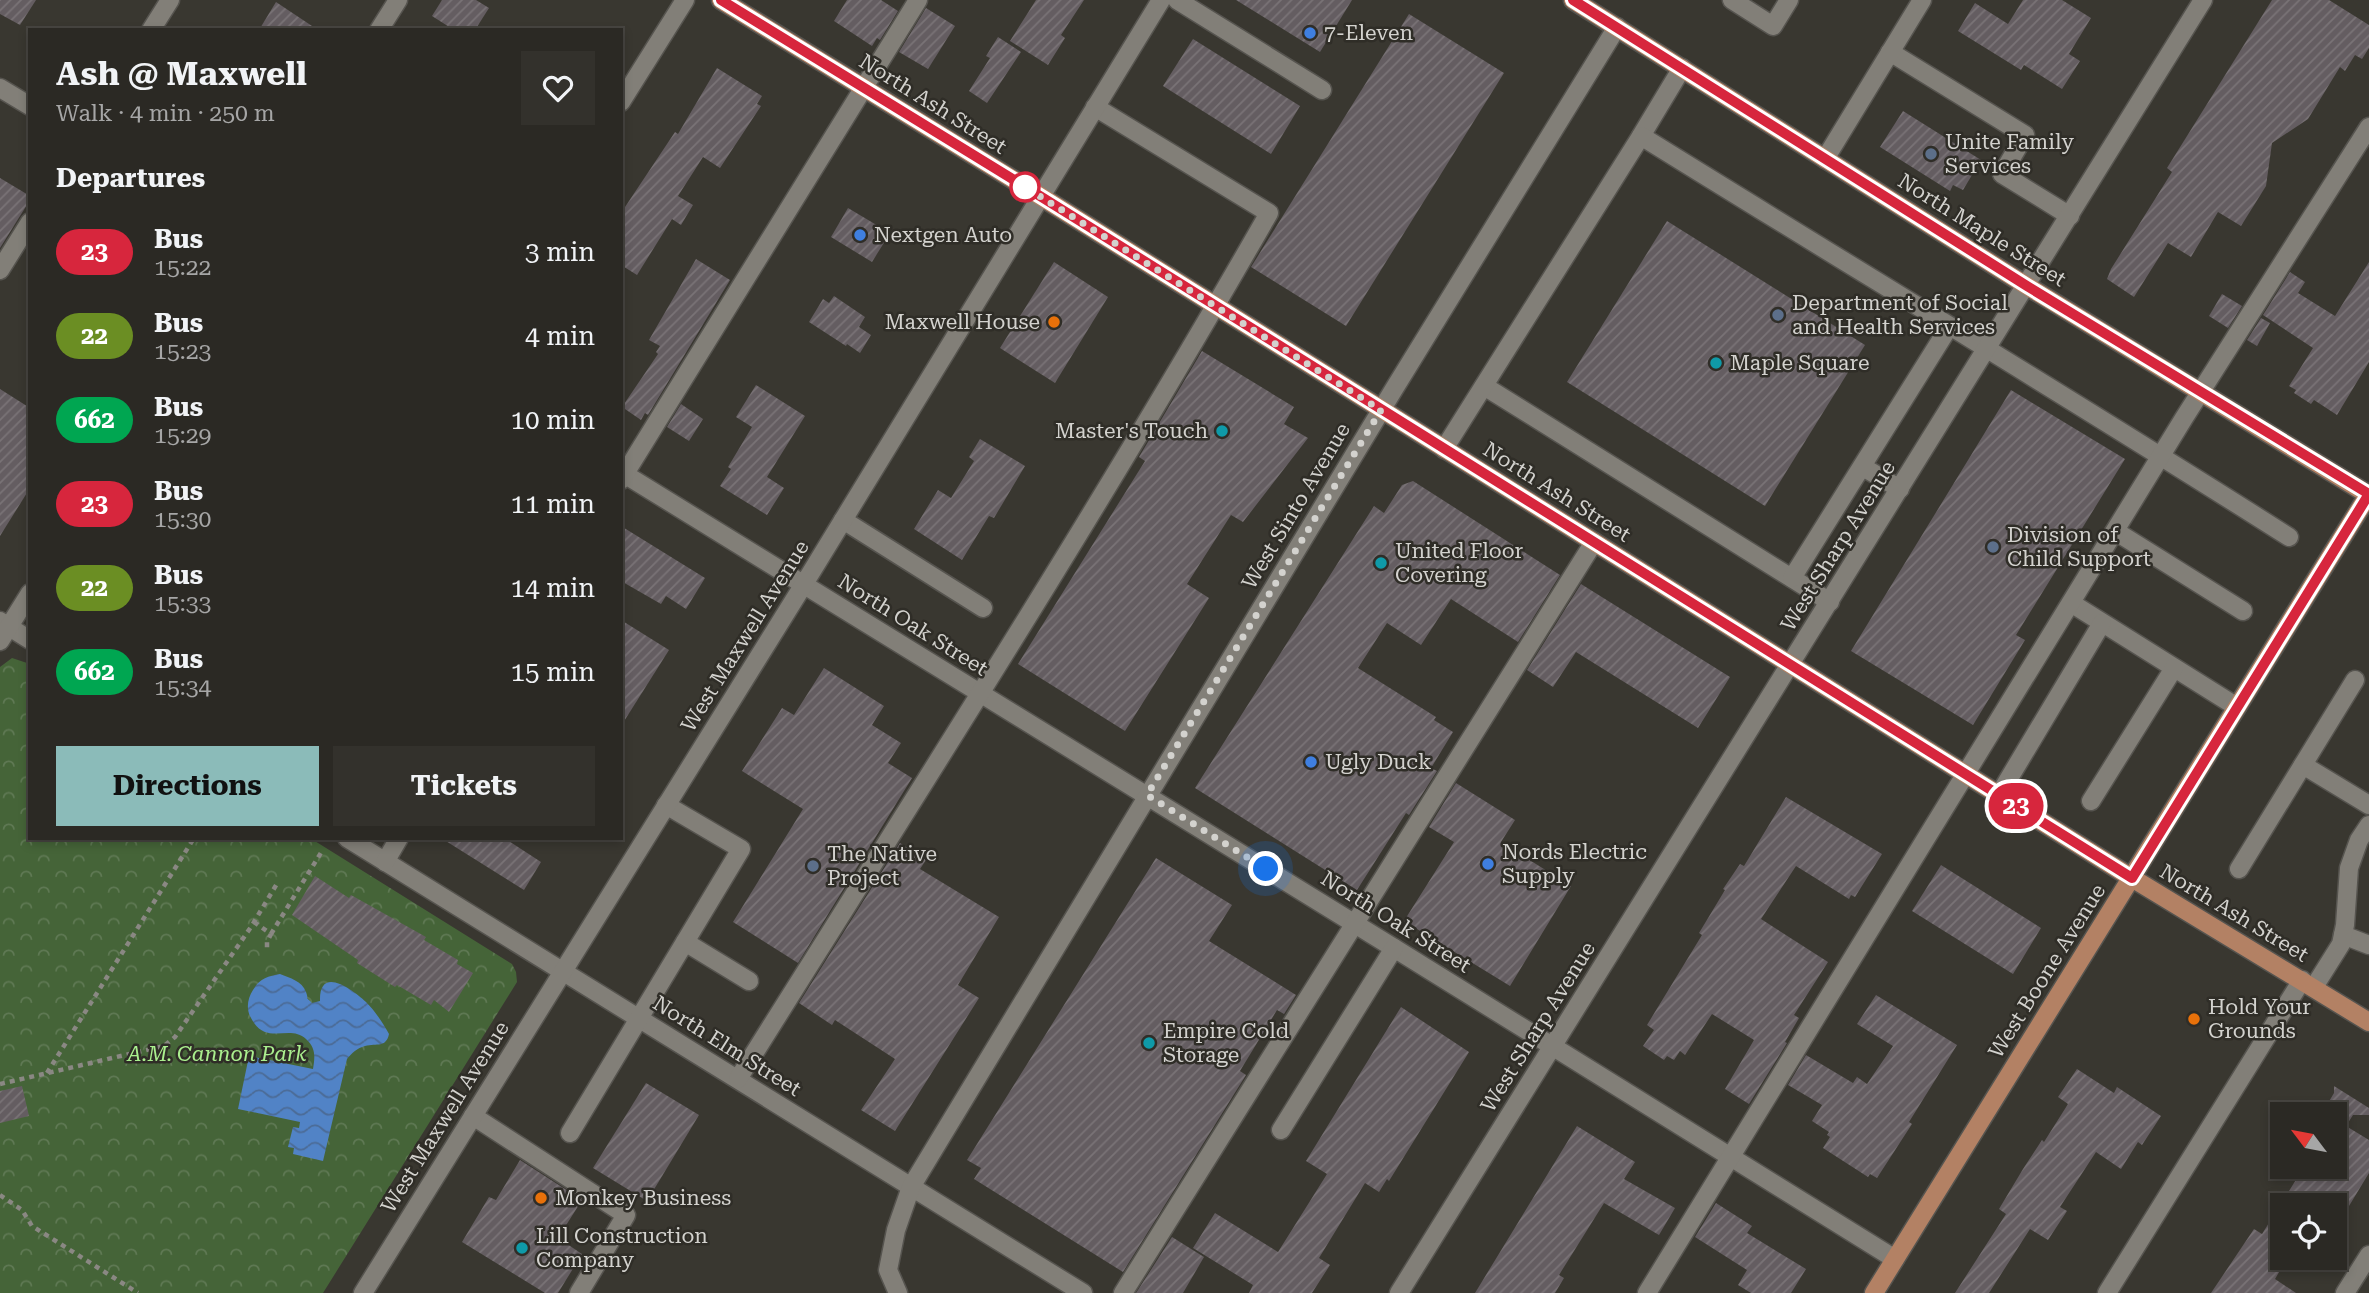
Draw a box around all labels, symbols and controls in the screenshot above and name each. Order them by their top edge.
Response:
place label: 7-Eleven [1324,21,1414,45]
marker: 7-Eleven [1302,25,1318,41]
street label: North Ash Street [855,49,1011,159]
button: heart [521,51,595,125]
text: Ash @ Maxwell [56,54,307,93]
text: Walk · 4 min · 250 m [56,100,275,127]
place label: Unite Family Services [1945,130,2074,178]
marker: Unite Family Services [1923,146,1939,162]
text: Departures [56,163,205,193]
street label: North Maple Street [1894,169,2071,292]
unlabelled marker [1010,172,1040,202]
place label: Nextgen Auto [874,223,1012,247]
text: Bus [154,224,203,254]
marker: Nextgen Auto [852,227,868,243]
text: 3 min [525,237,595,267]
text: 23 [81,238,108,266]
text: 15:22 [154,254,211,281]
place label: Department of Social and Health Services [1792,291,2008,339]
marker: Department of Social and Health Services [1770,307,1786,323]
text: Bus [154,308,203,338]
place label: Maxwell House [885,310,1040,334]
marker: Maxwell House [1046,314,1062,330]
text: 4 min [525,321,595,351]
text: 22 [81,322,108,350]
text: 15:23 [154,338,211,365]
place label: Maple Square [1730,351,1869,375]
marker: Maple Square [1708,355,1724,371]
text: Bus [154,392,203,422]
text: 10 min [511,405,595,435]
text: 662 [74,406,115,434]
place label: Master's Touch [1055,419,1208,443]
street label: West Sinto Avenue [1237,419,1355,593]
text: 15:29 [154,422,211,449]
marker: Master's Touch [1214,423,1230,439]
street label: North Ash Street [1479,437,1635,547]
street label: West Sharp Avenue [1776,456,1900,636]
text: Bus [154,476,203,506]
text: 11 min [511,489,595,519]
text: 23 [81,490,108,518]
text: 15:30 [154,506,211,533]
place label: Division of Child Support [2007,523,2151,571]
street label: West Maxwell Avenue [676,536,814,736]
place label: United Floor Covering [1395,539,1524,587]
marker: Division of Child Support [1985,539,2001,555]
marker: United Floor Covering [1373,555,1389,571]
text: Bus [154,560,203,590]
street label: North Oak Street [834,569,992,681]
text: 14 min [511,573,595,603]
text: 22 [81,574,108,602]
text: 15:33 [154,590,211,617]
text: Bus [154,644,203,674]
text: 15 min [511,657,595,687]
text: 662 [74,658,115,686]
text: 15:34 [154,674,211,701]
button: Directions [56,746,319,826]
button: Tickets [333,746,595,826]
place label: Ugly Duck [1325,750,1431,774]
marker: Ugly Duck [1303,754,1319,770]
line badge: 23 [1984,783,2048,829]
text: 23 [2003,792,2029,820]
place label: Nords Electric Supply [1502,840,1647,888]
place label: The Native Project [827,842,937,890]
your location [1248,851,1283,886]
marker: Nords Electric Supply [1480,856,1496,872]
marker: The Native Project [805,858,821,874]
street label: North Ash Street [2155,859,2313,967]
street label: North Oak Street [1317,866,1475,978]
street label: West Boone Avenue [1984,880,2110,1062]
street label: West Sharp Avenue [1476,937,1600,1117]
street label: North Elm Street [649,991,805,1101]
place label: Hold Your Grounds [2208,995,2311,1043]
marker: Hold Your Grounds [2186,1011,2202,1027]
street label: West Maxwell Avenue [376,1017,514,1217]
place label: Empire Cold Storage [1163,1019,1290,1067]
marker: Empire Cold Storage [1141,1035,1157,1051]
park label: A.M. Cannon Park [125,1042,307,1066]
north arrow [2270,1102,2347,1180]
map controls [2270,1102,2347,1270]
place label: Monkey Business [555,1186,731,1210]
marker: Monkey Business [533,1190,549,1206]
button: locate [2270,1193,2347,1270]
place label: Lill Construction Company [536,1224,708,1272]
marker: Lill Construction Company [514,1240,530,1256]

